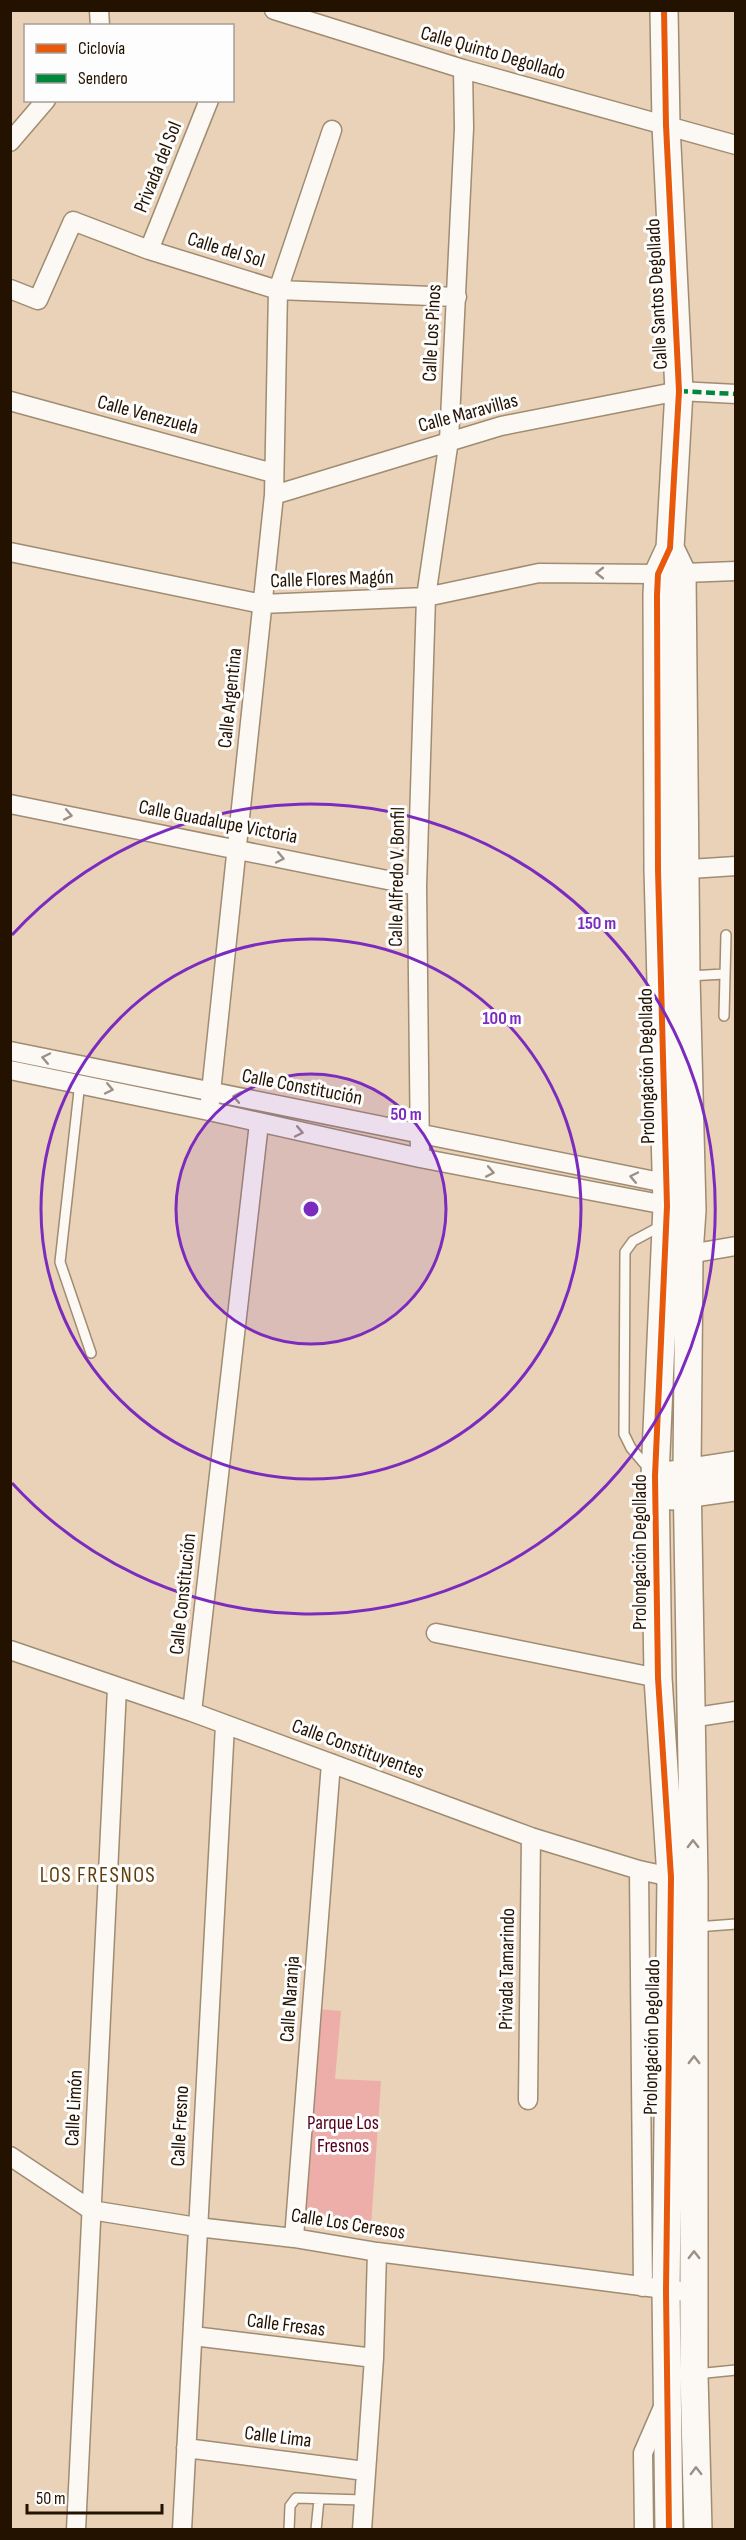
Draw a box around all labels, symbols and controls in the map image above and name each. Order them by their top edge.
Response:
street label: Calle Quinto Degollado [418,21,568,85]
legend [24,24,234,102]
text: Ciclovía [78,38,125,59]
text: Sendero [78,68,128,89]
street label: Privada del Sol [129,118,187,216]
street label: Calle Santos Degollado [641,218,673,370]
street label: Calle del Sol [184,227,268,273]
street label: Calle Los Pinos [417,284,447,382]
street label: Calle Maravillas [416,388,520,438]
street label: Calle Venezuela [95,390,201,440]
street label: Calle Flores Magón [270,565,394,593]
one-way arrow [595,567,604,579]
street label: Calle Argentina [213,647,247,749]
street label: Calle Guadalupe Victoria [136,795,300,849]
street label: Calle Alfredo V. Bonfil [384,807,410,947]
one-way arrow [63,808,73,821]
one-way arrow [274,850,284,863]
text: 150 m [578,913,616,934]
street label: Prolongación Degollado [634,988,660,1144]
text: 100 m [483,1008,522,1029]
one-way arrow [42,1052,52,1065]
street label: Calle Constitución [240,1064,364,1110]
one-way arrow [104,1082,114,1095]
one-way arrow [233,1091,243,1104]
text: 50 m [390,1104,422,1125]
one-way arrow [294,1124,304,1137]
one-way arrow [485,1165,495,1178]
one-way arrow [630,1171,640,1184]
centre of rings [301,1199,321,1219]
street label: Prolongación Degollado [628,1474,652,1630]
street label: Calle Constitución [165,1532,201,1656]
street label: Calle Constituyentes [289,1714,427,1784]
one-way arrow [687,1840,699,1849]
district label: LOS FRESNOS [40,1862,156,1889]
street label: Privada Tamarindo [494,1908,520,2030]
street label: Calle Naranja [275,1955,305,2043]
street label: Prolongación Degollado [639,1959,665,2115]
one-way arrow [688,2056,700,2065]
street label: Calle Limón [60,2069,88,2147]
street label: Calle Fresno [166,2085,194,2167]
park label: Parque Los Fresnos [307,2111,379,2158]
street label: Calle Los Ceresos [289,2203,407,2245]
one-way arrow [688,2251,700,2260]
street label: Calle Fresas [245,2308,327,2342]
street label: Calle Lima [243,2421,313,2453]
one-way arrow [690,2467,702,2476]
scale bar [27,2477,162,2515]
text: 50 m [36,2488,66,2509]

